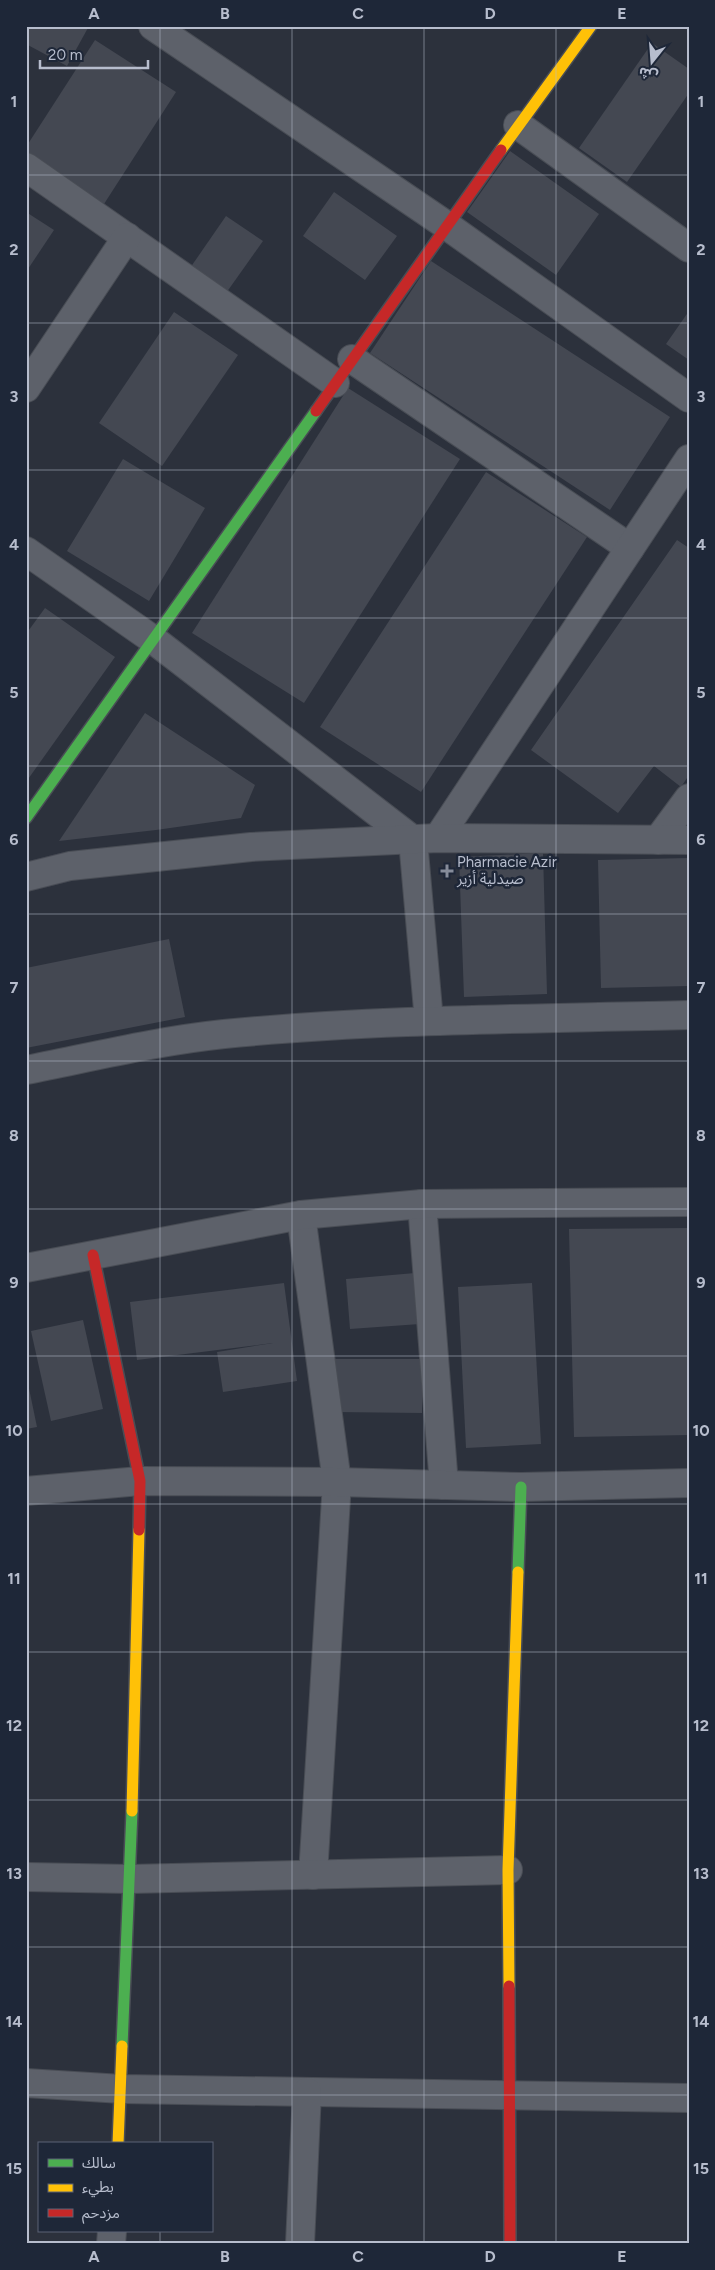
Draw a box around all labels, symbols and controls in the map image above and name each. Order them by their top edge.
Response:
text: A [88,4,100,23]
text: B [220,4,230,23]
text: C [352,4,364,23]
text: D [484,4,496,23]
text: E [617,4,627,23]
scale bar [40,38,148,70]
north arrow [628,38,678,88]
text: 20 m [48,46,82,64]
text: ش [637,63,660,85]
text: 1 [11,92,17,111]
text: 1 [698,92,704,111]
text: 2 [9,240,19,259]
text: 2 [696,240,706,259]
text: 3 [10,387,19,406]
text: 3 [697,387,706,406]
text: 4 [9,535,19,554]
text: 4 [696,535,706,554]
text: 5 [9,683,19,702]
text: 5 [696,683,706,702]
text: 6 [9,830,19,849]
text: 6 [696,830,706,849]
place label: Pharmacie Azir صيدلية أزير [456,853,557,888]
marker: Pharmacie Azir صيدلية أزير [441,865,453,877]
text: 7 [10,978,19,997]
text: 7 [697,978,706,997]
text: 8 [9,1126,19,1145]
text: 8 [696,1126,706,1145]
text: 9 [9,1273,19,1292]
text: 9 [696,1273,706,1292]
text: 10 [5,1421,23,1440]
text: 10 [692,1421,710,1440]
text: 11 [7,1569,21,1588]
text: 11 [694,1569,708,1588]
text: 12 [6,1716,22,1735]
text: 12 [693,1716,709,1735]
text: 13 [6,1864,22,1883]
text: 13 [693,1864,709,1883]
text: 14 [6,2012,22,2031]
text: 14 [693,2012,709,2031]
legend [38,2142,212,2232]
text: سالك [82,2154,116,2172]
text: 15 [6,2159,22,2178]
text: 15 [693,2159,709,2178]
text: بطيء [82,2178,114,2198]
text: مزدحم [82,2204,120,2224]
text: A [88,2247,100,2266]
text: B [220,2247,230,2266]
text: C [352,2247,364,2266]
text: D [484,2247,496,2266]
text: E [617,2247,627,2266]

